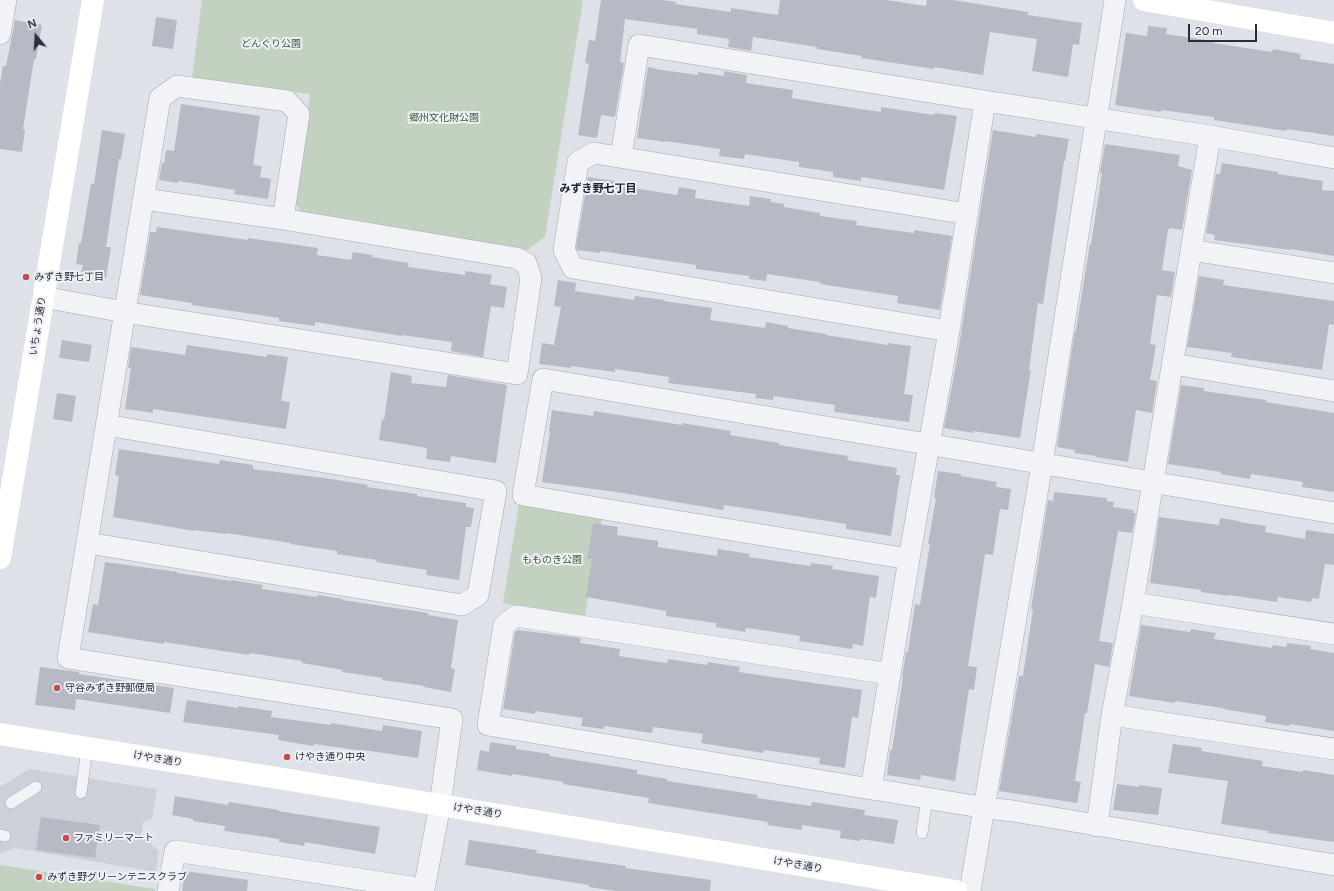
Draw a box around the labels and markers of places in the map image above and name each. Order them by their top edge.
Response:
place label: みずき野七丁目 [34,271,104,283]
marker: みずき野七丁目 [21,272,31,282]
place label: 守谷みずき野郵便局 [65,682,155,694]
marker: 守谷みずき野郵便局 [52,683,62,693]
place label: けやき通り中央 [295,751,365,763]
marker: けやき通り中央 [282,752,292,762]
place label: ファミリーマート [74,832,154,844]
marker: ファミリーマート [61,833,71,843]
place label: みずき野グリーンテニスクラブ [47,871,187,883]
marker: みずき野グリーンテニスクラブ [34,872,44,882]

